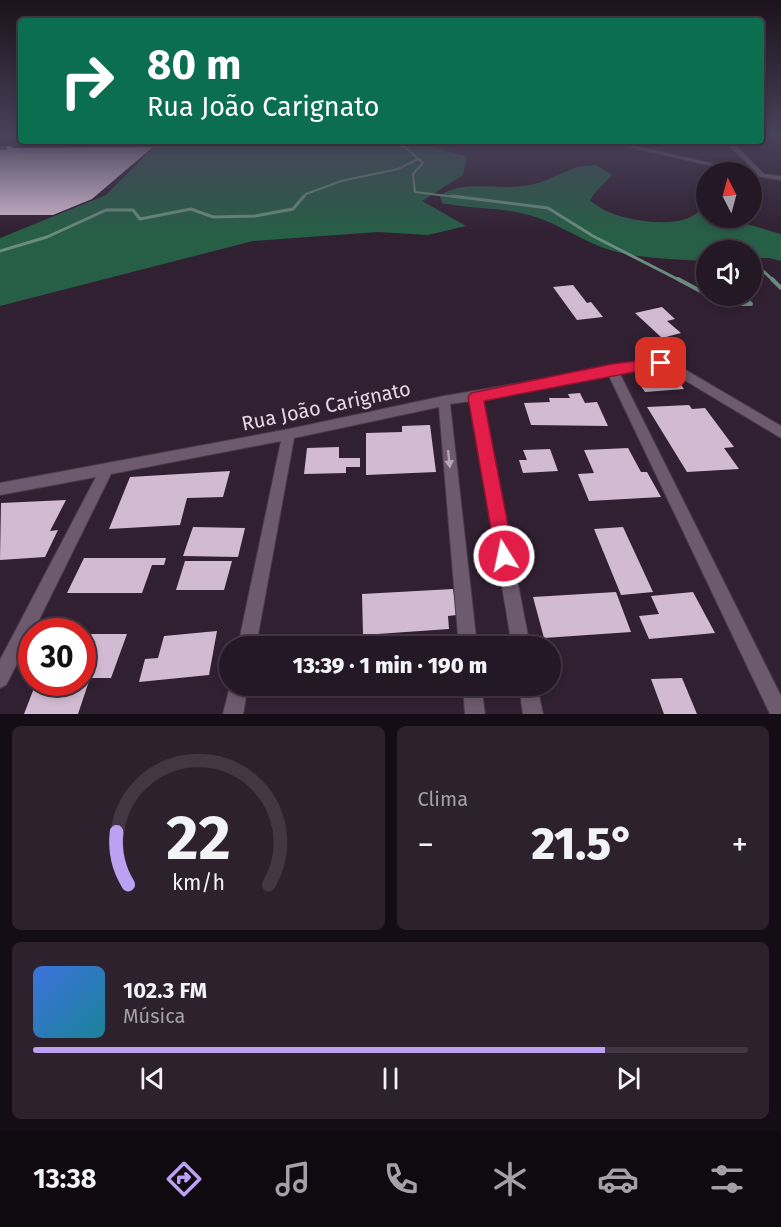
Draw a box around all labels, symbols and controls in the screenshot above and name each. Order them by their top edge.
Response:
text: 80 m [147,40,241,90]
icon: right [48,42,126,120]
text: Rua João Carignato [147,91,379,123]
north arrow [696,162,762,228]
map controls [696,162,762,306]
button: sound [696,240,762,306]
pin [635,337,686,388]
icon: arrive [644,346,677,379]
street label: Rua João Carignato [239,376,413,436]
one-way arrow [444,450,454,469]
position arrow [472,524,536,588]
speed limit sign: 30 [18,618,96,696]
text: 13:39 · 1 min · 190 m [293,652,487,679]
text: Clima [418,787,468,811]
text: 22 [166,801,231,876]
text: 21.5° [531,817,634,871]
text: − [418,825,434,865]
text: + [732,825,748,865]
text: km/h [172,870,225,896]
text: 102.3 FM [123,977,207,1004]
text: Música [123,1004,185,1028]
icon: previous [136,1062,169,1095]
icon: pause [374,1062,407,1095]
icon: next [612,1062,645,1095]
icon: directions [163,1158,205,1200]
icon: music [272,1158,314,1200]
icon: phone [380,1158,422,1200]
icon: climate [489,1158,531,1200]
icon: car [597,1158,639,1200]
icon: filters [706,1158,748,1200]
text: 13:38 [33,1163,96,1195]

